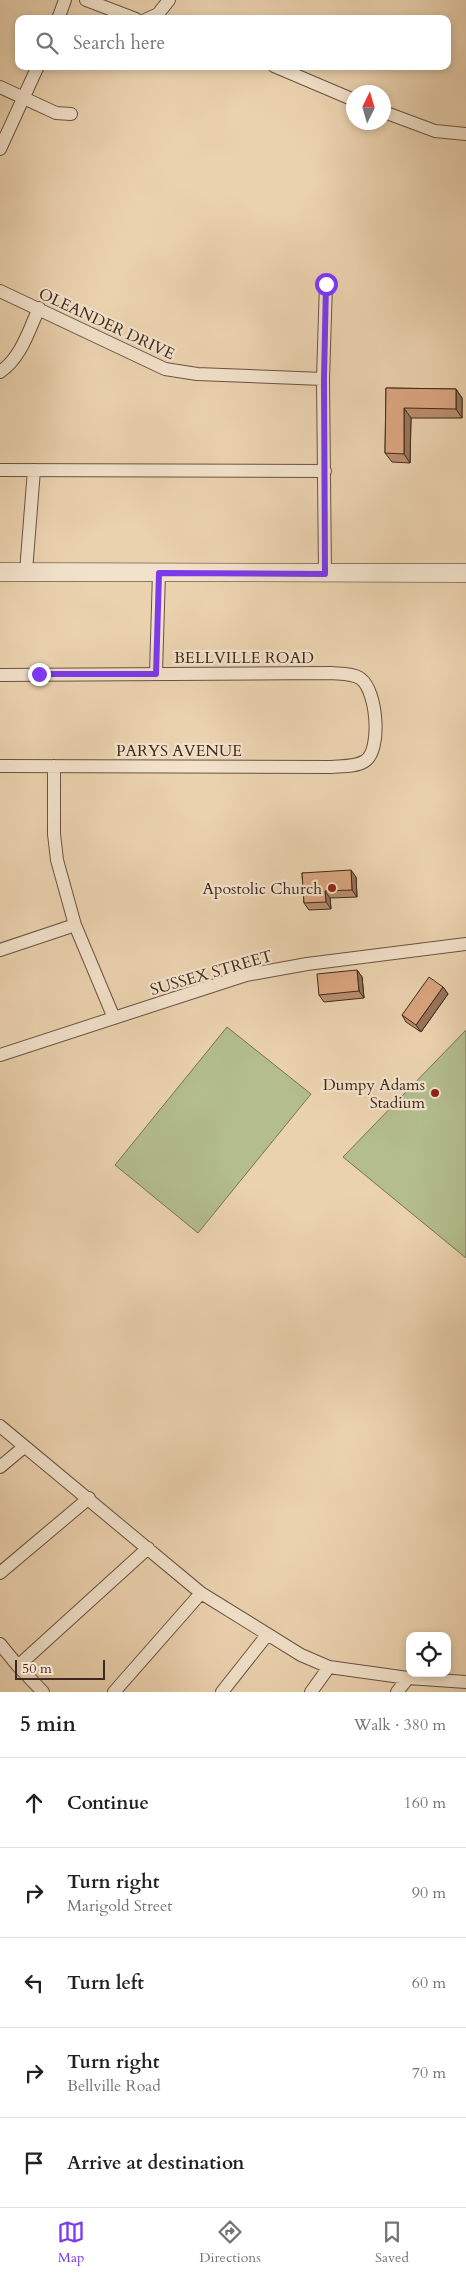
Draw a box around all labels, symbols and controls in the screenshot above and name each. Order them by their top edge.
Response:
search box [15,15,451,70]
icon: search [33,29,61,57]
text: Search here [73,30,165,56]
north arrow [346,85,391,130]
route start [315,273,338,296]
street label: OLEANDER DRIVE [35,283,178,365]
street label: BELLVILLE ROAD [174,647,314,669]
route end [28,663,51,686]
street label: PARYS AVENUE [116,740,242,762]
place label: Apostolic Church [203,878,322,900]
marker: Apostolic Church [326,882,338,894]
street label: SUSSEX STREET [148,945,275,1001]
place label: Dumpy Adams Stadium [323,1074,425,1114]
marker: Dumpy Adams Stadium [429,1087,441,1099]
map controls [406,1632,451,1677]
button: locate [406,1632,451,1677]
scale bar [15,1657,105,1680]
text: 50 m [22,1659,52,1678]
text: 5 min [20,1710,76,1739]
text: Walk · 380 m [354,1714,446,1736]
icon: ahead [20,1789,48,1817]
text: Continue [67,1790,149,1816]
text: 160 m [404,1792,446,1814]
text: Turn right [67,1869,159,1895]
icon: right [20,1879,48,1907]
text: 90 m [412,1882,446,1904]
text: Marigold Street [67,1895,172,1917]
icon: left [20,1969,48,1997]
text: Turn left [67,1970,144,1996]
text: 60 m [412,1972,446,1994]
text: Turn right [67,2049,159,2075]
icon: right [20,2059,48,2087]
text: 70 m [412,2062,446,2084]
text: Bellville Road [67,2075,161,2097]
icon: arrive [20,2149,48,2177]
text: Arrive at destination [67,2150,244,2176]
tab: Map [57,2218,85,2267]
tab: Directions [199,2218,261,2267]
tab: Saved [375,2218,409,2267]

